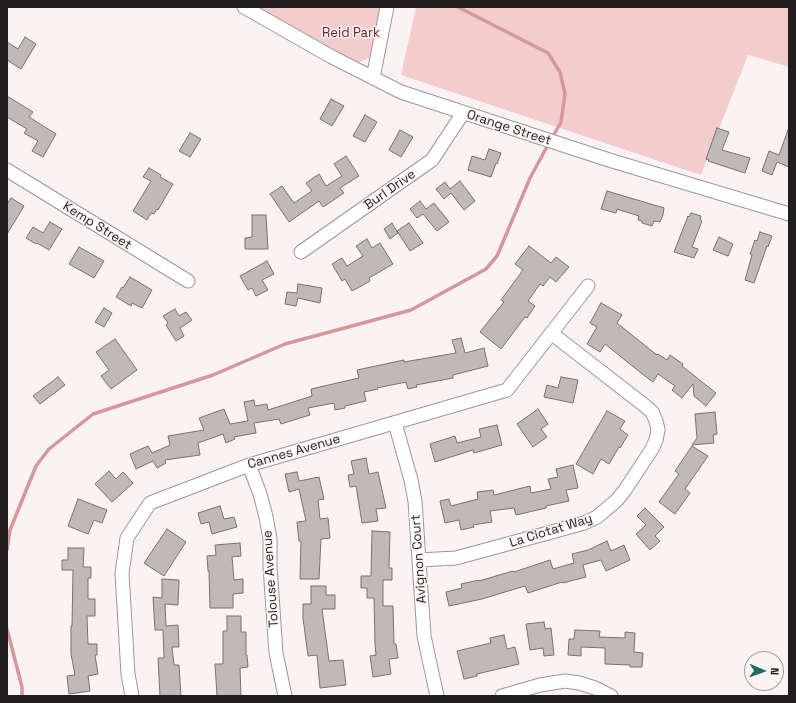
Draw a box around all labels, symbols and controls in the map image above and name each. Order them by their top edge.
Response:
park label: Reid Park [322,25,380,41]
street label: Orange Street [465,107,553,149]
street label: Burl Drive [361,167,419,213]
street label: Kemp Street [60,199,134,253]
street label: Cannes Avenue [246,431,342,473]
street label: La Ciotat Way [508,511,594,551]
street label: Avignon Court [408,514,430,604]
street label: Tolouse Avenue [260,530,282,628]
north arrow [744,651,784,691]
text: N [768,667,782,675]

